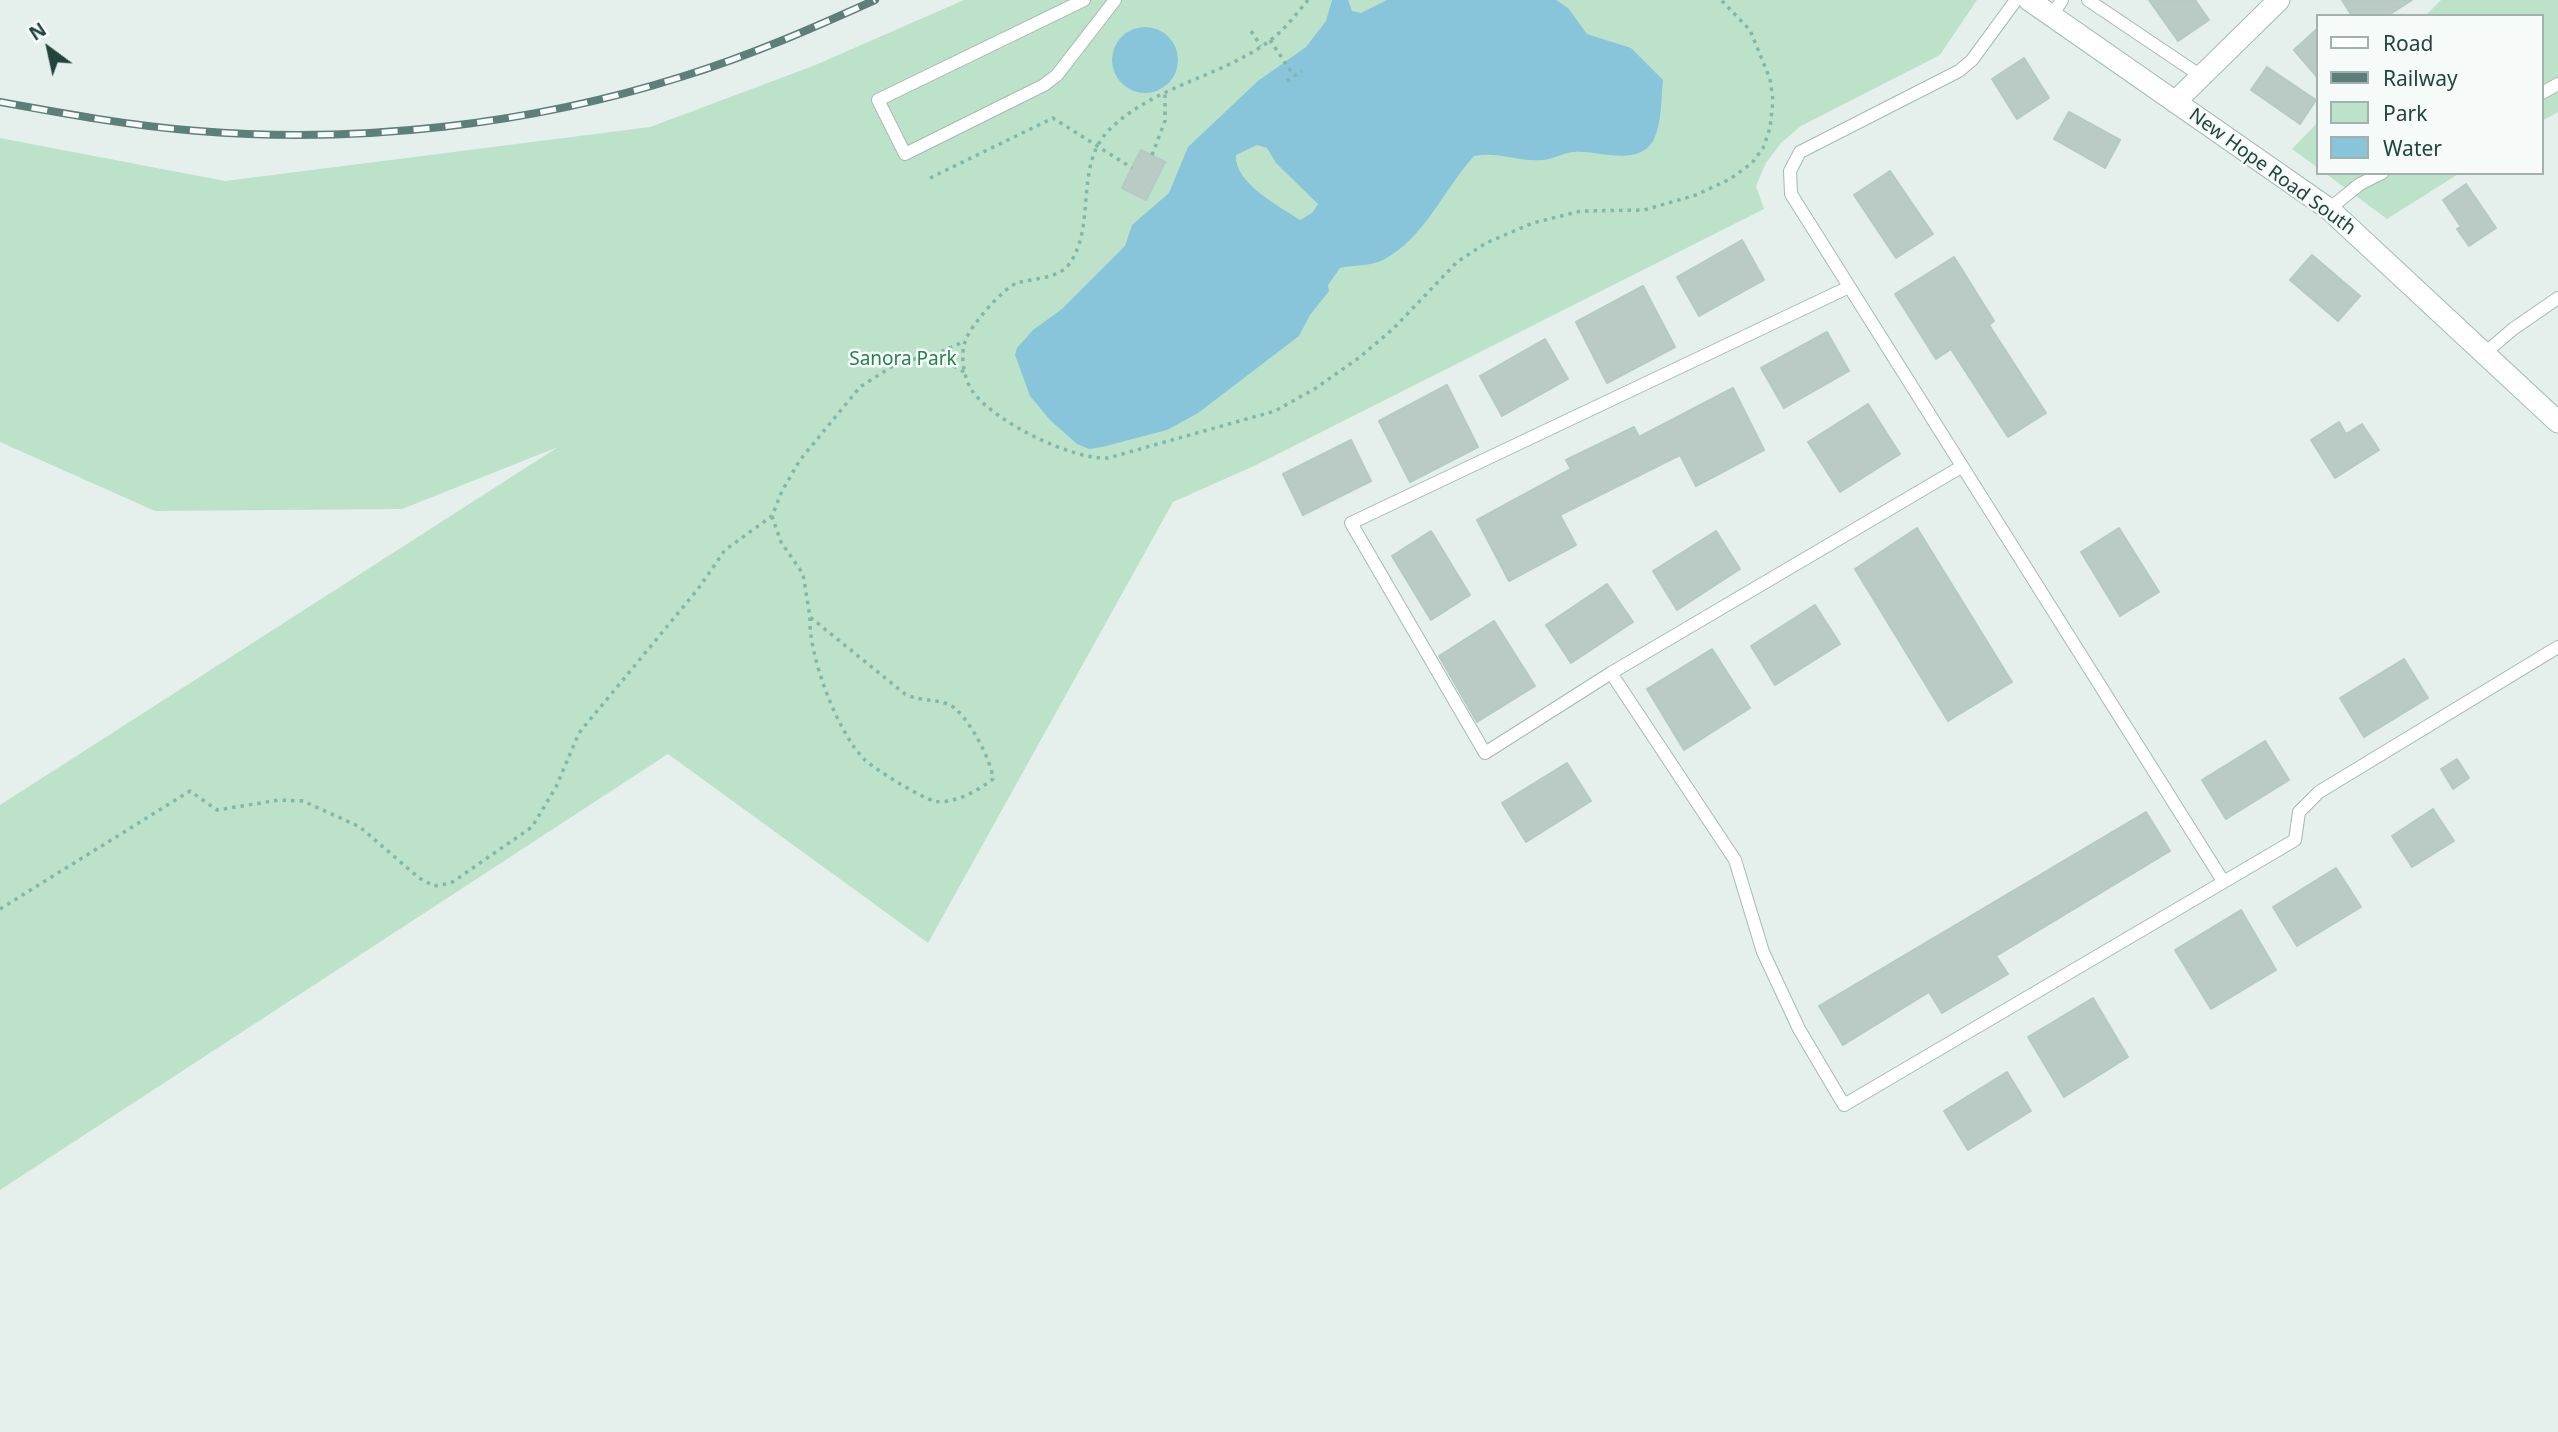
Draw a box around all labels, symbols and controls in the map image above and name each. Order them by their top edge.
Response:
north arrow [14,14,84,84]
legend [2316,14,2544,175]
text: N [24,16,51,47]
text: Road [2383,29,2433,57]
text: Railway [2383,64,2458,92]
text: Park [2383,99,2427,127]
street label: New Hope Road South [2184,104,2360,240]
text: Water [2383,134,2442,162]
park label: Sanora Park [849,349,957,371]

